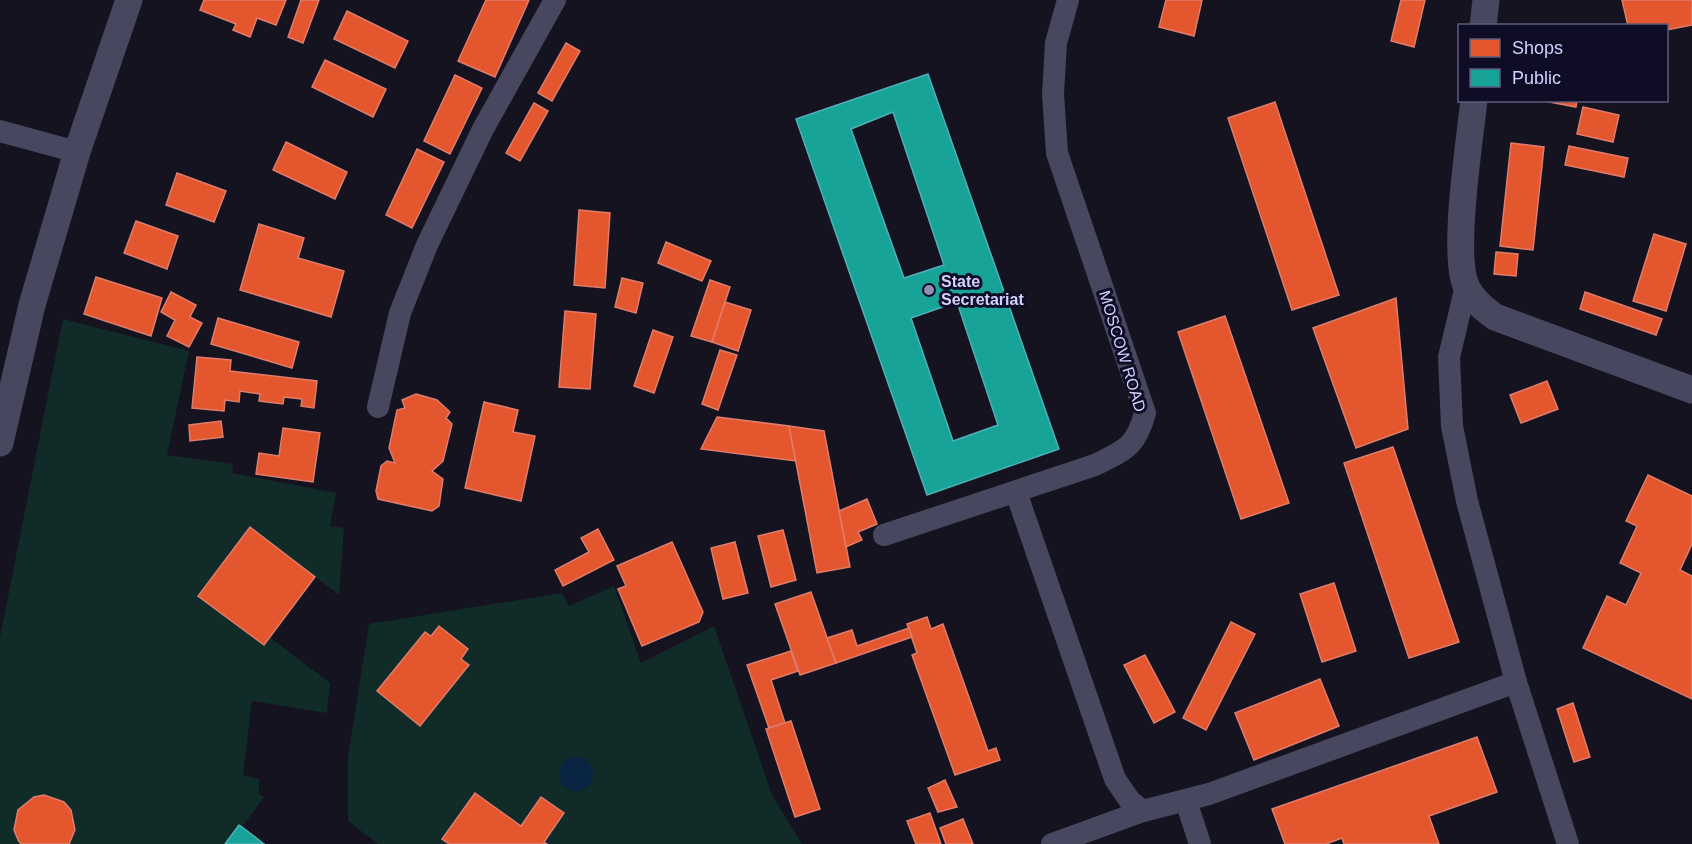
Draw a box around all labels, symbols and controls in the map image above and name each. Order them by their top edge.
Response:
legend [1458,24,1668,102]
text: Shops [1512,38,1563,58]
text: Public [1512,68,1561,88]
place label: State Secretariat [941,273,1024,308]
marker: State Secretariat [922,283,936,297]
street label: MOSCOW ROAD [1096,288,1149,414]

